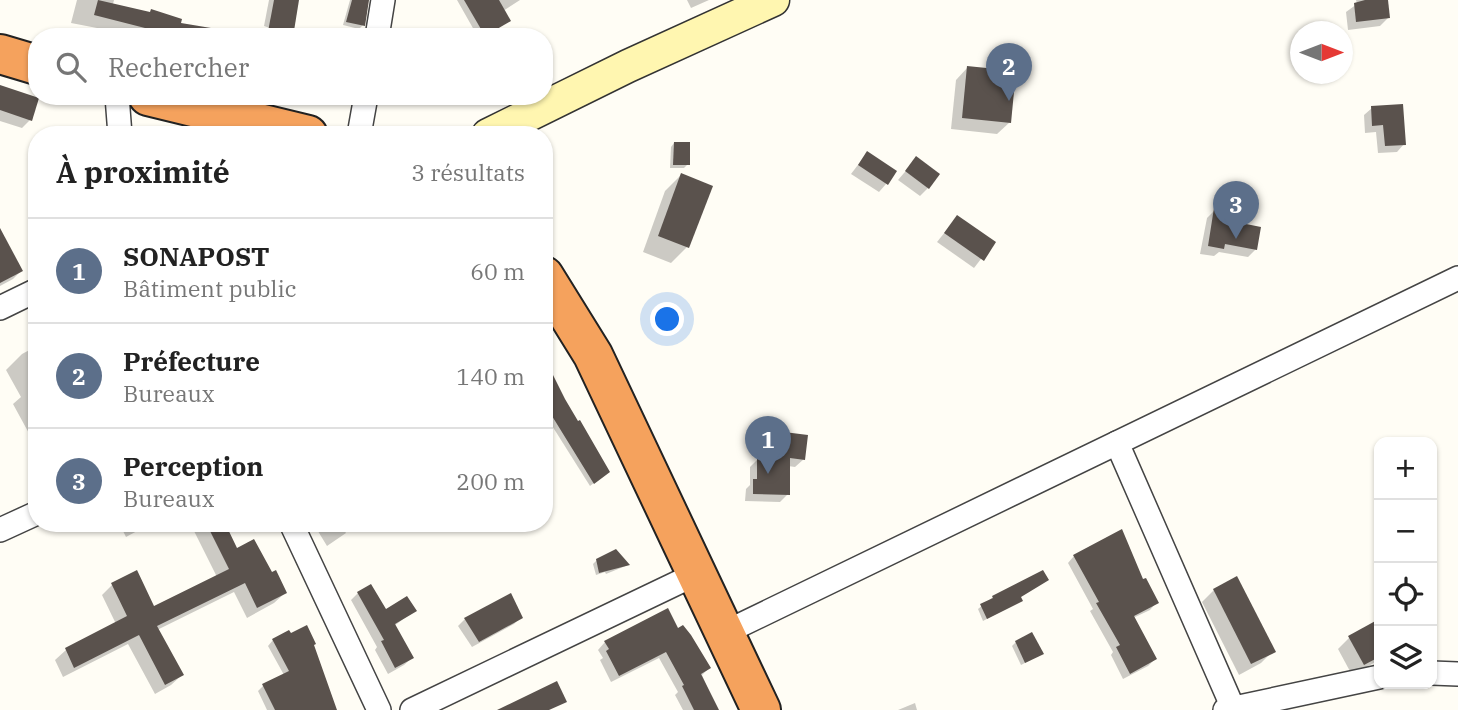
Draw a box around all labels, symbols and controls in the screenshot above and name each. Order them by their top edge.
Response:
north arrow [1290,21,1353,84]
search box [28,28,553,105]
pin: 2 [986,43,1032,101]
icon: search [52,48,90,86]
text: Rechercher [108,50,249,84]
text: À proximité [56,152,230,191]
text: 3 résultats [411,157,525,187]
pin: 3 [1213,181,1259,239]
text: SONAPOST [123,239,269,273]
text: 1 [72,256,86,286]
text: 60 m [470,256,525,286]
text: Bâtiment public [123,273,297,303]
your location [650,302,684,336]
text: Préfecture [123,344,260,378]
text: 2 [72,361,86,391]
text: 140 m [456,361,525,391]
text: Bureaux [123,378,215,408]
pin: 1 [745,416,791,474]
map controls [1374,437,1437,689]
button: + [1374,437,1437,500]
text: Perception [123,449,264,483]
text: 3 [72,466,86,496]
text: 200 m [456,466,525,496]
text: Bureaux [123,483,215,513]
button: − [1374,500,1437,563]
button: locate [1374,563,1437,626]
button: layers [1374,626,1437,689]

